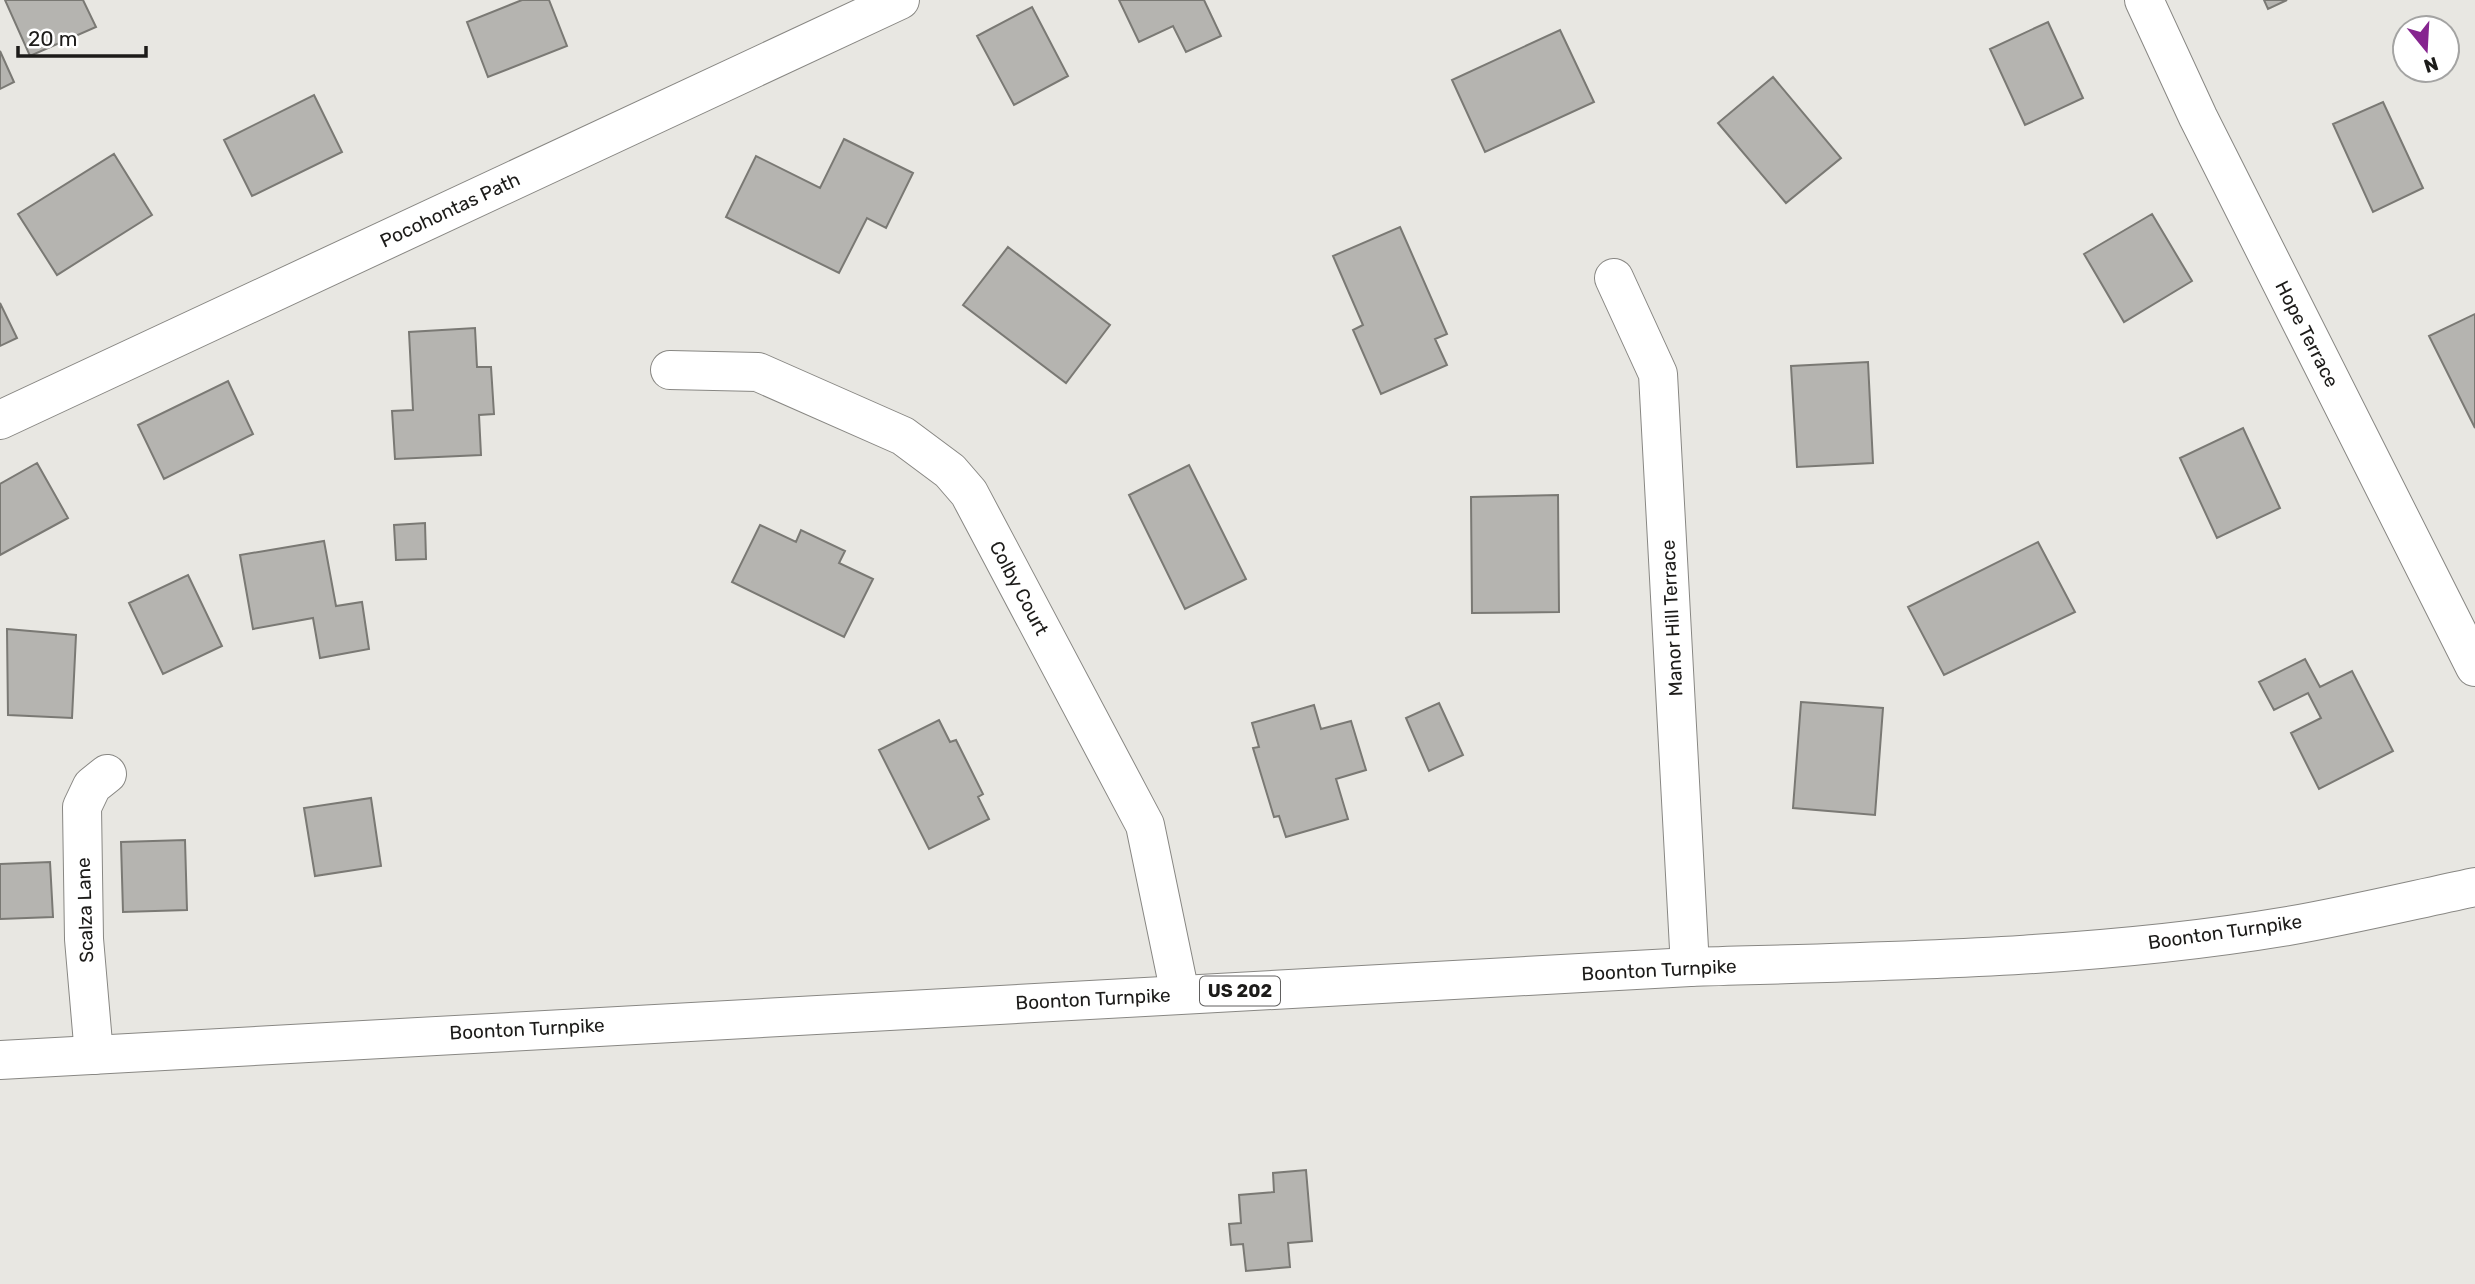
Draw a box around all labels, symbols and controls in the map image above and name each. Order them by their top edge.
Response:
scale bar [18,14,145,58]
north arrow [2391,14,2461,84]
text: 20 m [28,26,77,51]
text: N [2421,52,2441,78]
street label: Pocohontas Path [376,167,524,253]
street label: Hope Terrace [2270,277,2344,391]
street label: Colby Court [985,537,1054,640]
street label: Manor Hill Terrace [1656,539,1688,697]
street label: Scalza Lane [72,857,98,963]
street label: Boonton Turnpike [2146,910,2304,954]
street label: Boonton Turnpike [1581,954,1737,986]
road number: US 202 [1200,976,1280,1006]
street label: Boonton Turnpike [1015,983,1171,1015]
street label: Boonton Turnpike [449,1013,605,1045]

